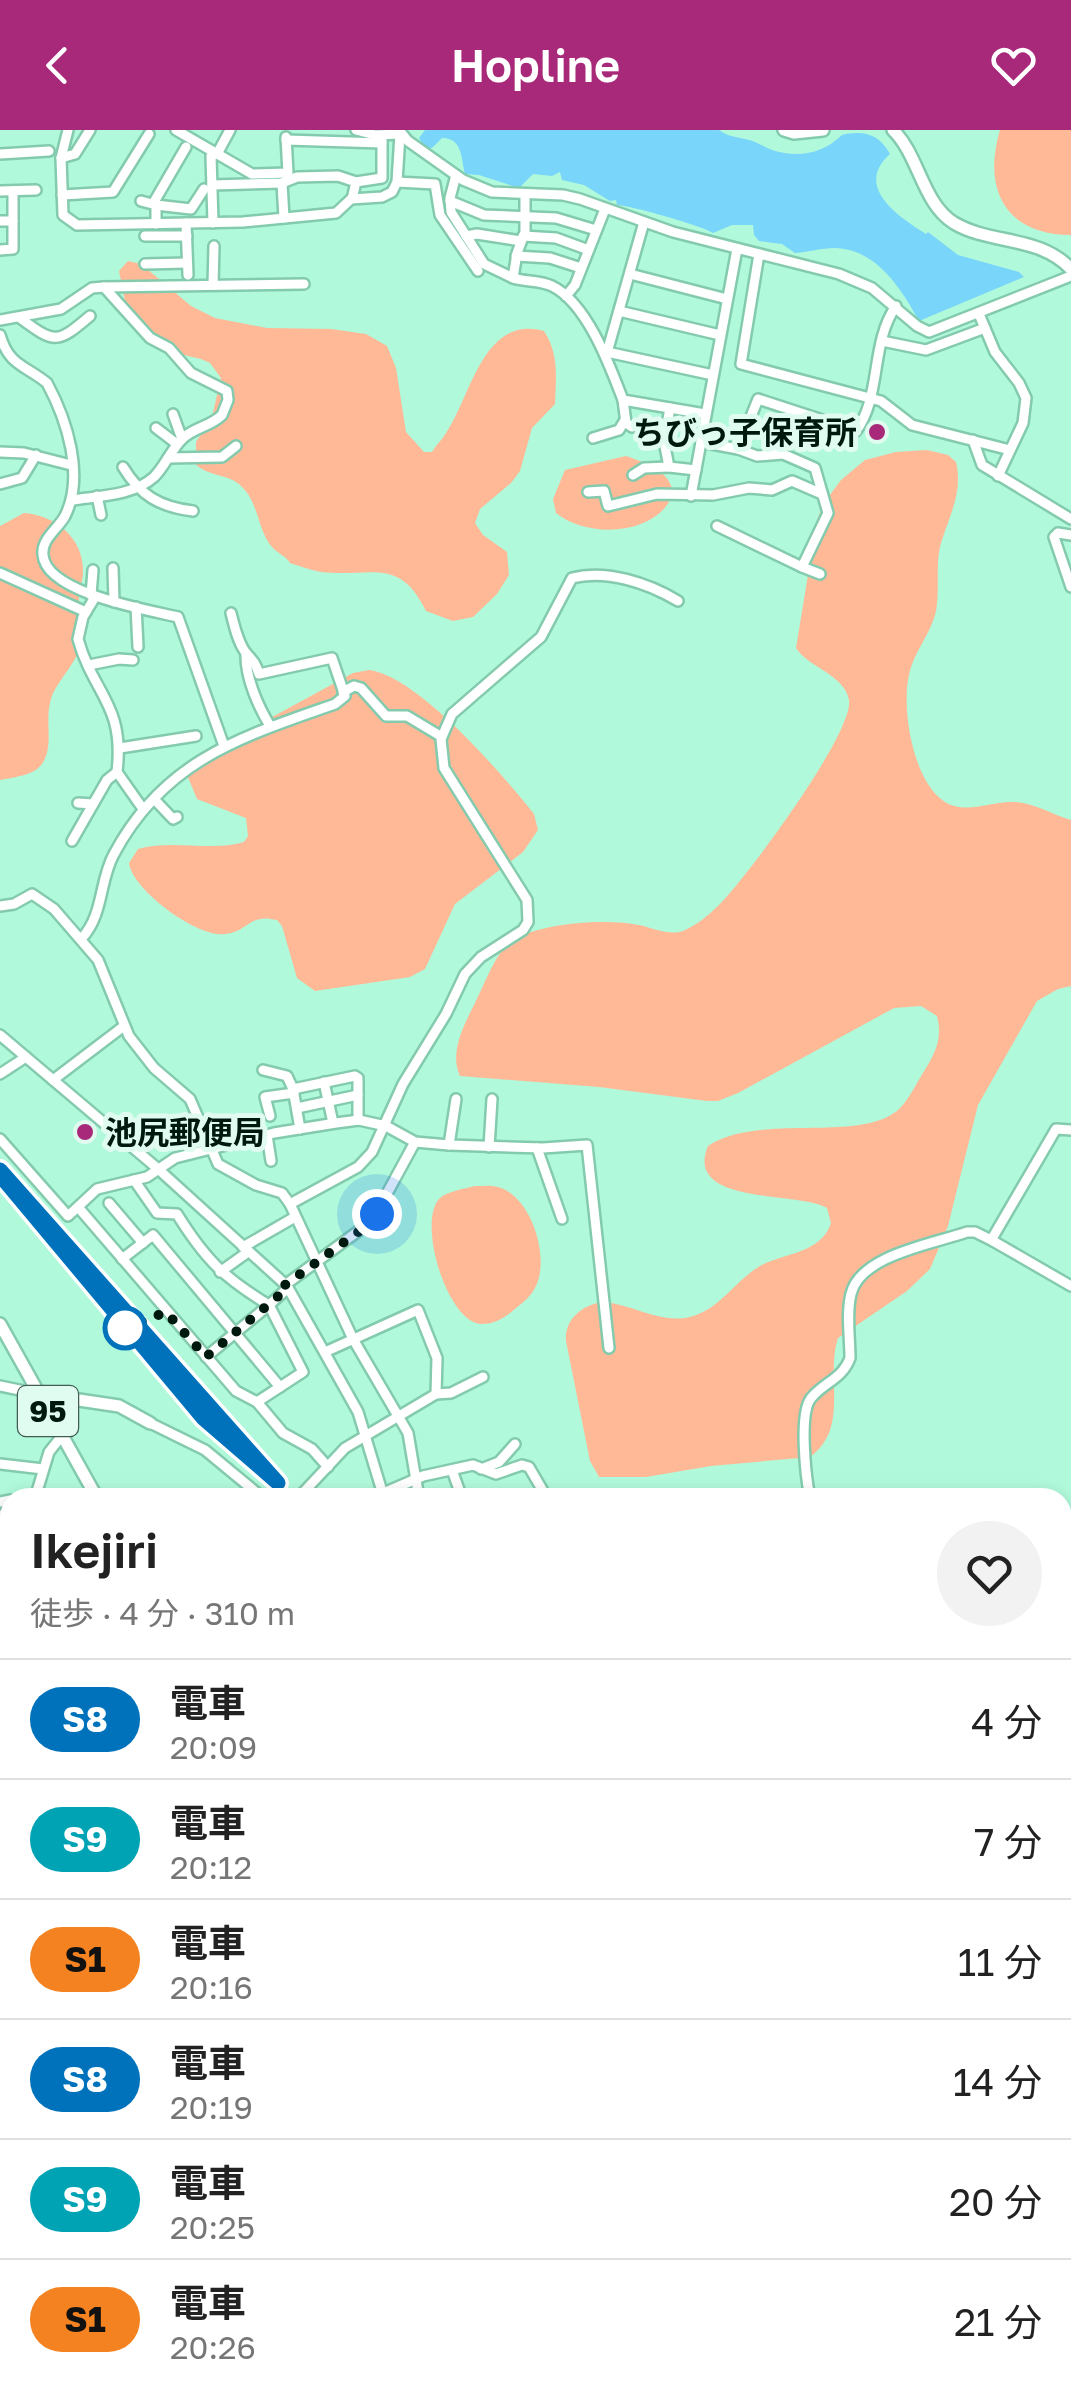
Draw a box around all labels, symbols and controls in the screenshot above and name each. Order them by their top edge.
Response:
icon: back [30,38,85,93]
text: Hopline [451,38,620,92]
icon: heart [986,38,1041,93]
place label: ちびっ子保育所 [633,413,857,451]
marker: ちびっ子保育所 [866,421,888,443]
place label: 池尻郵便局 [105,1113,265,1151]
marker: 池尻郵便局 [74,1121,96,1143]
your location [352,1189,402,1239]
unlabelled marker [104,1307,146,1349]
road number: 95 [18,1386,78,1436]
text: Ikejiri [30,1521,158,1579]
button: heart [937,1521,1042,1626]
text: 徒歩 · 4 分 · 310 m [30,1594,295,1632]
text: 電車 [170,1680,246,1725]
text: S8 [62,1698,108,1740]
text: 4 分 [971,1699,1042,1744]
text: 20:09 [170,1728,257,1766]
text: 電車 [170,1800,246,1845]
text: S9 [62,1818,108,1860]
text: 7 分 [974,1819,1042,1864]
text: 20:12 [170,1848,252,1886]
text: 電車 [170,1920,246,1965]
text: S1 [64,1938,106,1980]
text: 11 分 [958,1939,1042,1984]
text: 20:16 [170,1968,253,2006]
text: 電車 [170,2040,246,2085]
text: S8 [62,2058,108,2100]
text: 14 分 [953,2059,1042,2104]
text: 20:19 [170,2088,253,2126]
text: 電車 [170,2160,246,2205]
text: S9 [62,2178,108,2220]
text: 20 分 [949,2179,1042,2224]
text: 20:25 [170,2208,255,2246]
text: 電車 [170,2280,246,2325]
text: S1 [64,2298,106,2340]
text: 21 分 [954,2299,1042,2344]
text: 20:26 [170,2328,256,2366]

